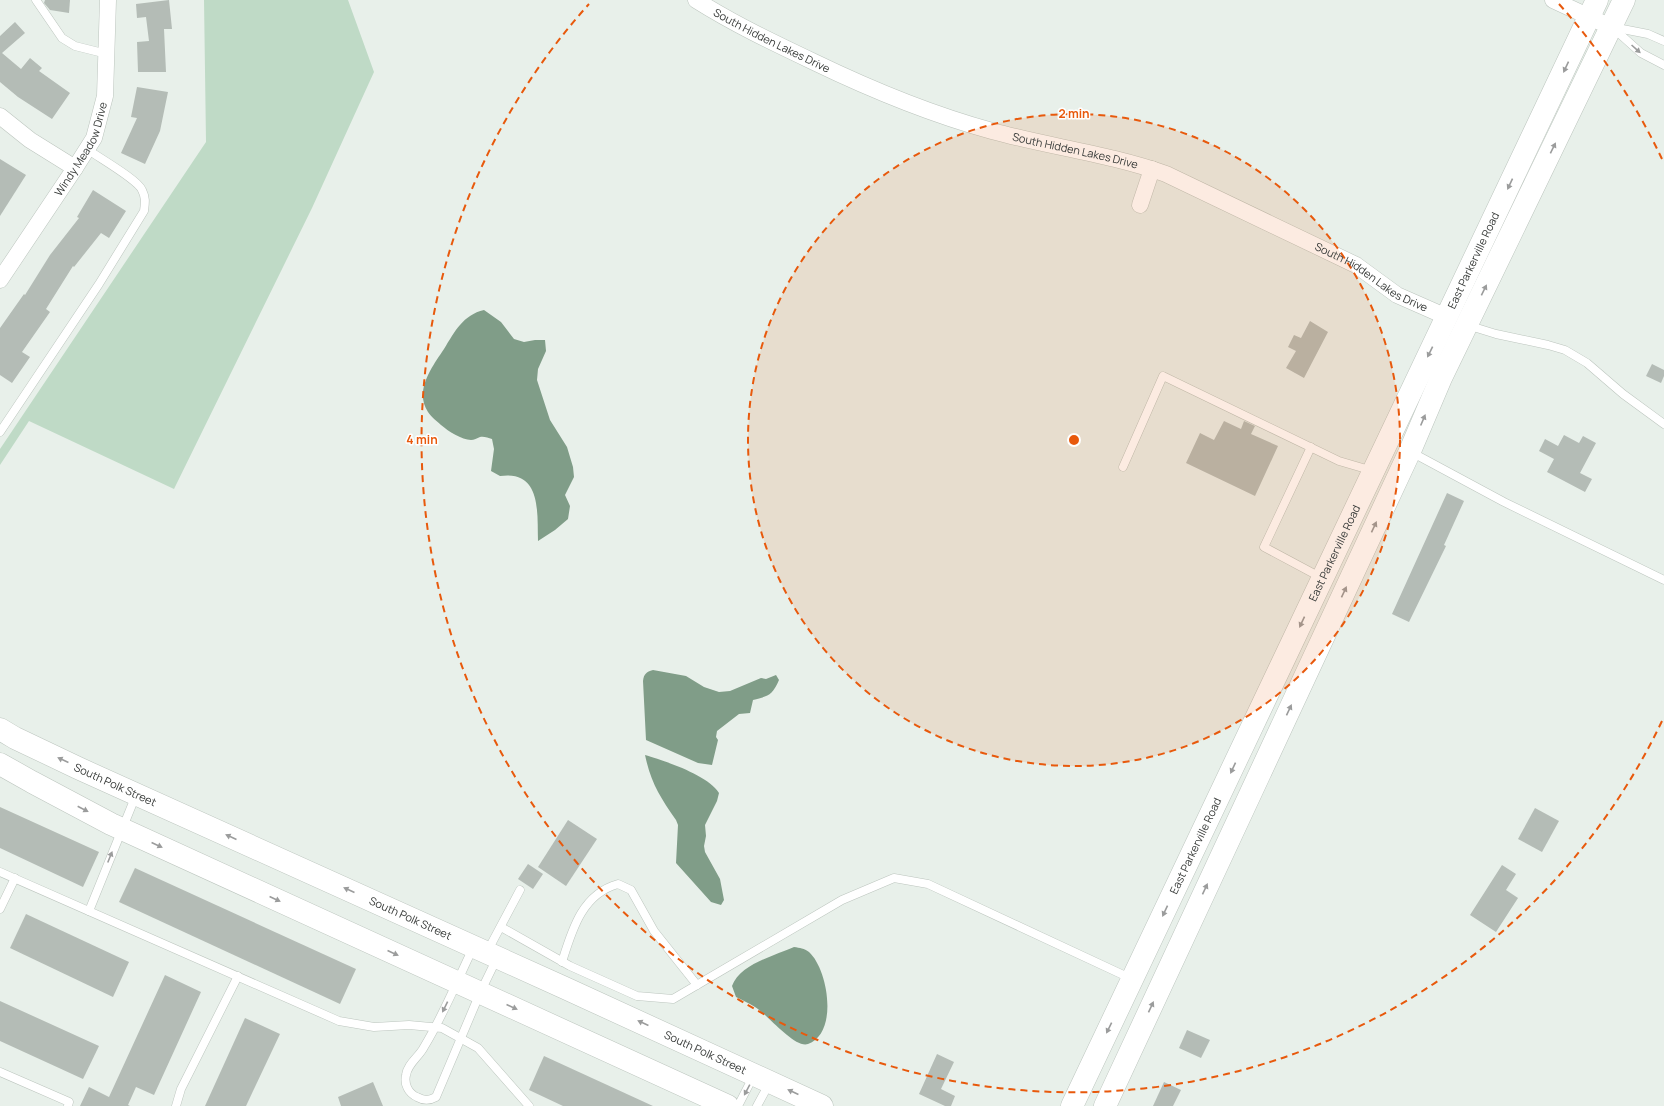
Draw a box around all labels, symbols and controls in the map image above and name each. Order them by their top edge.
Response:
street label: South Hidden Lakes Drive [711,4,833,76]
one-way arrow [1631,44,1641,53]
one-way arrow [1563,61,1569,73]
street label: Windy Meadow Drive [50,100,110,199]
text: 2 min [1058,105,1090,122]
street label: South Hidden Lakes Drive [1011,129,1140,172]
one-way arrow [1550,142,1556,154]
one-way arrow [1507,179,1513,190]
street label: East Parkerville Road [1444,210,1502,311]
street label: South Hidden Lakes Drive [1313,238,1431,315]
one-way arrow [1481,284,1487,296]
one-way arrow [1427,347,1433,358]
one-way arrow [1420,414,1426,425]
text: 4 min [406,431,438,448]
centre of rings [1067,433,1081,447]
street label: East Parkerville Road [1305,502,1363,604]
one-way arrow [1371,522,1377,533]
one-way arrow [1341,586,1347,598]
one-way arrow [1299,616,1305,627]
one-way arrow [1286,704,1292,715]
one-way arrow [57,757,68,763]
street label: South Polk Street [72,759,159,809]
one-way arrow [1230,762,1236,774]
street label: East Parkerville Road [1166,795,1224,896]
one-way arrow [78,806,89,812]
one-way arrow [225,834,236,840]
one-way arrow [151,842,163,848]
one-way arrow [108,850,114,862]
one-way arrow [1202,883,1208,895]
one-way arrow [344,887,355,893]
street label: South Polk Street [367,893,454,943]
one-way arrow [269,896,281,902]
one-way arrow [1162,905,1168,916]
one-way arrow [388,950,399,956]
one-way arrow [442,1001,448,1013]
one-way arrow [1148,1001,1154,1013]
one-way arrow [506,1004,517,1010]
one-way arrow [637,1020,649,1027]
one-way arrow [1106,1022,1112,1034]
street label: South Polk Street [662,1027,749,1077]
one-way arrow [743,1085,750,1096]
one-way arrow [787,1089,798,1095]

